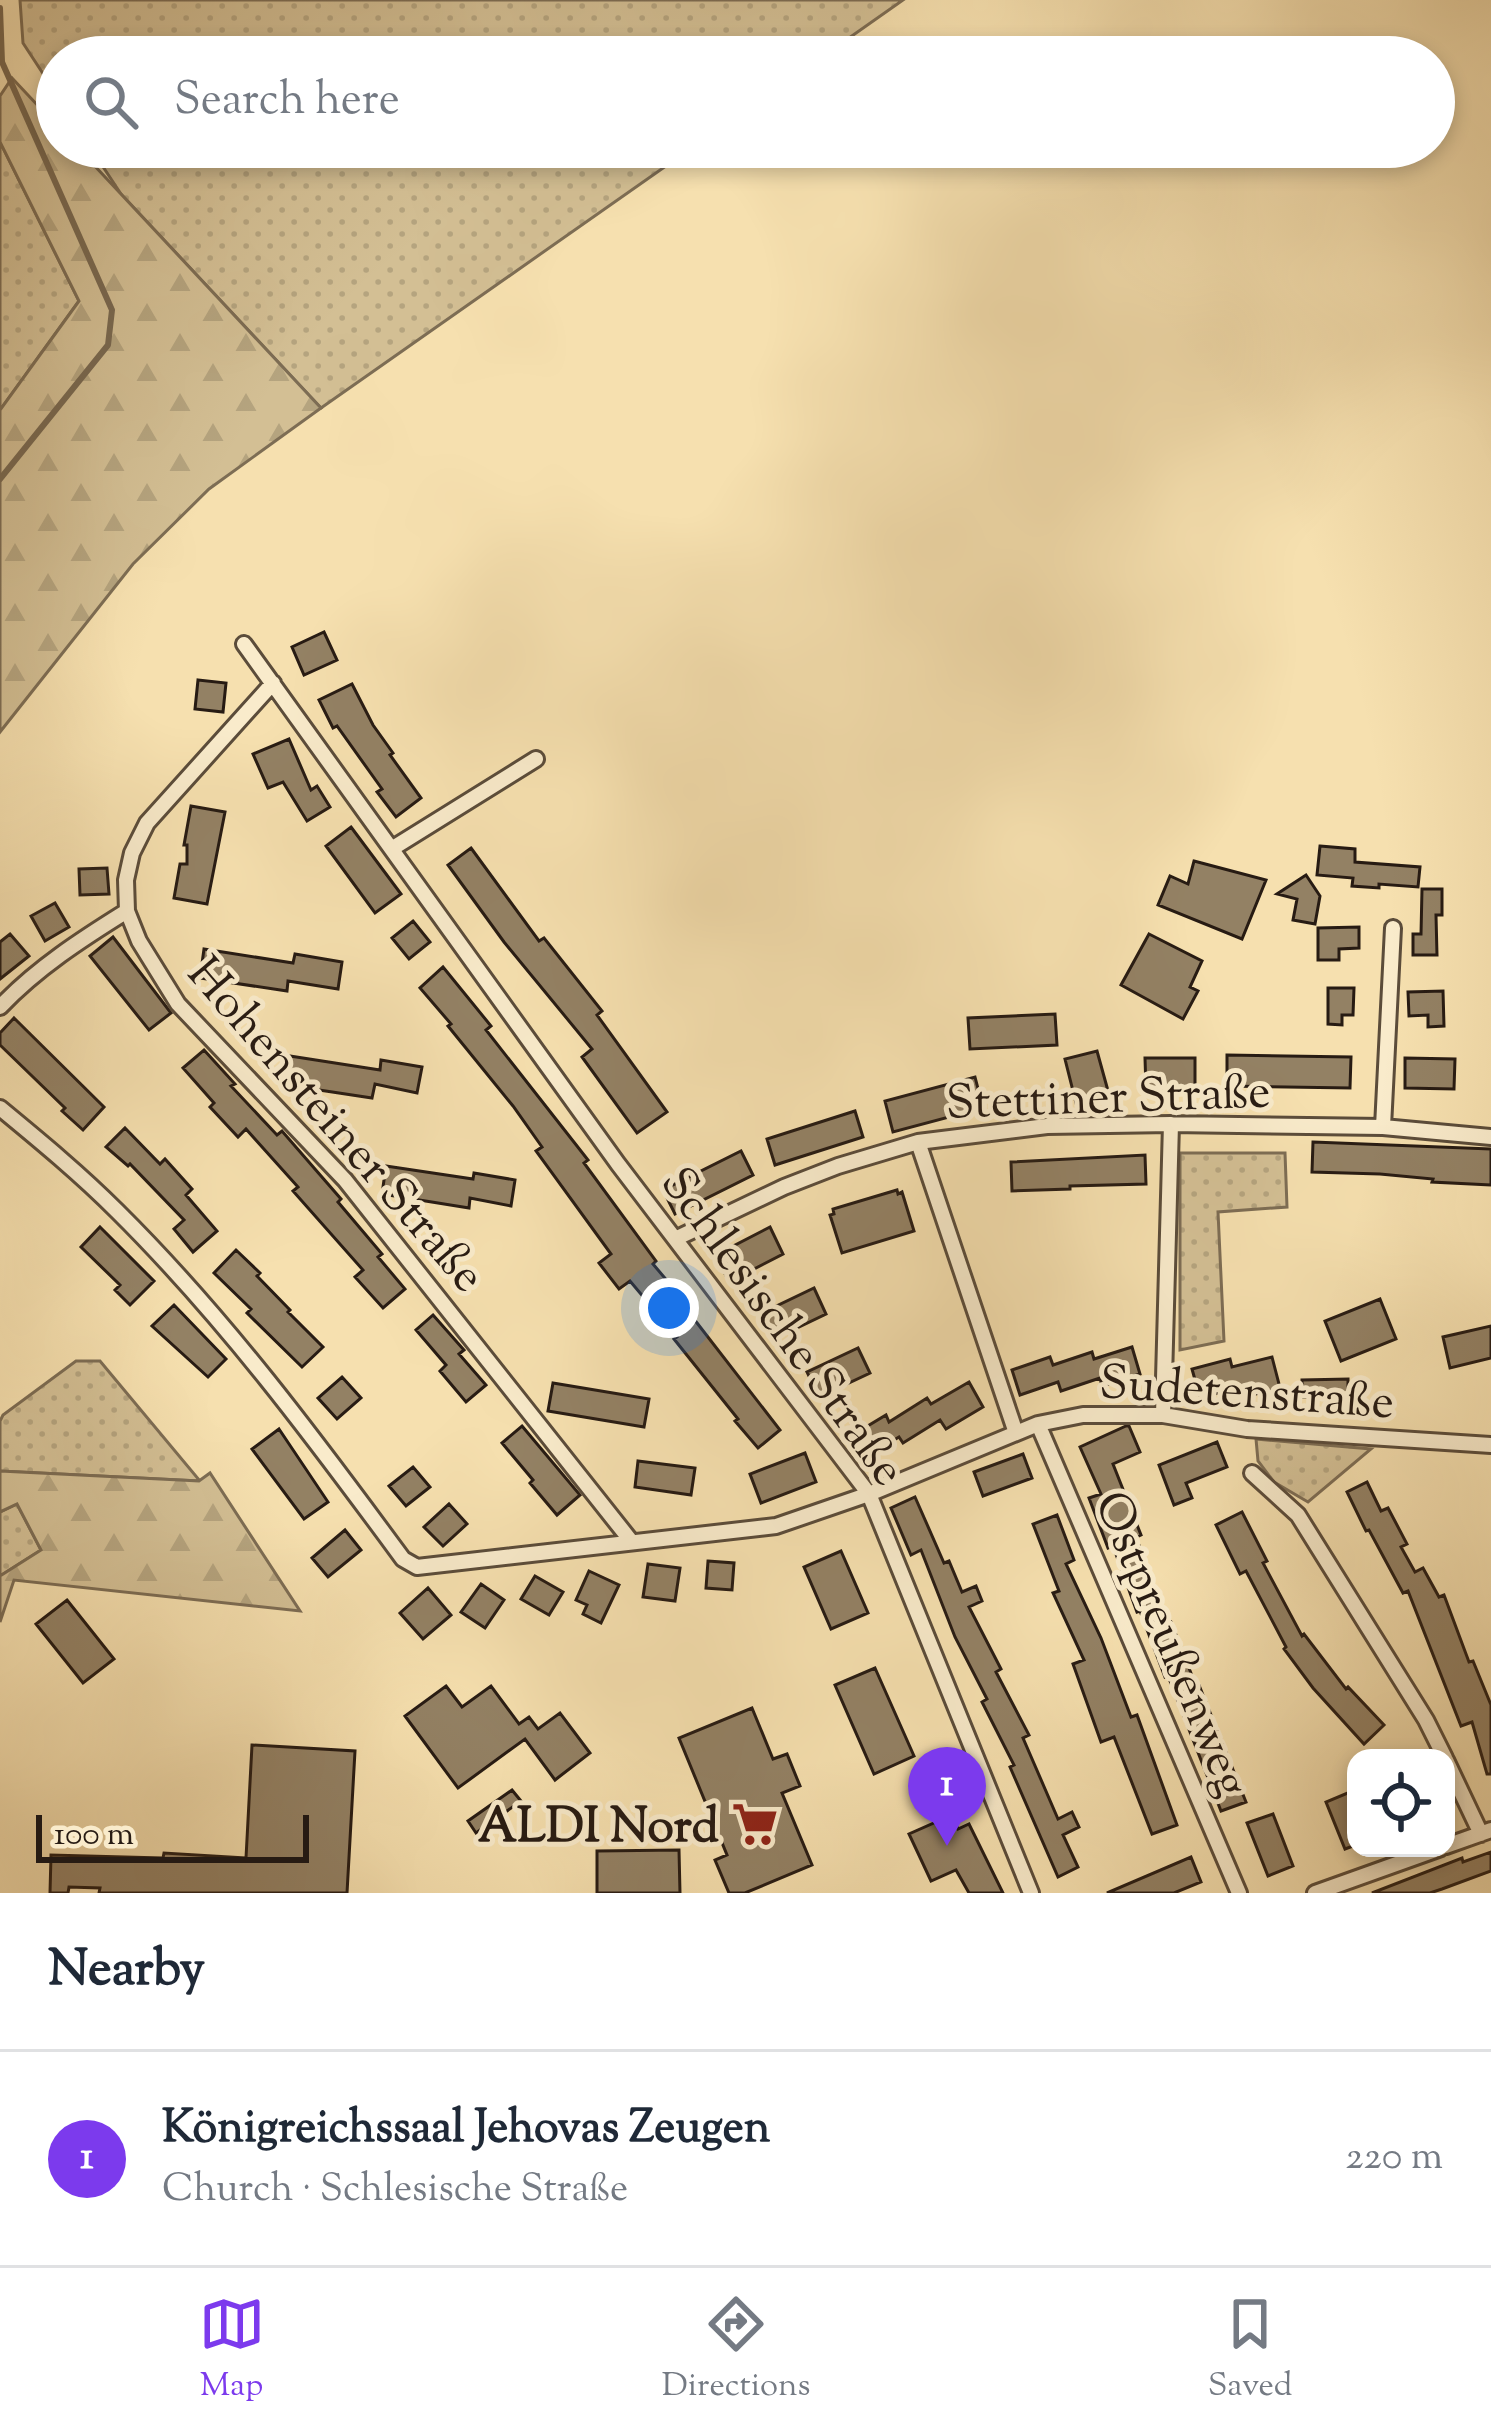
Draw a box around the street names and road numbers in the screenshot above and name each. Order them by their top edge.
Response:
street label: Hohensteiner Straße [168,944,499,1310]
street label: Stettiner Straße [945,1060,1272,1141]
street label: Schlesische Straße [641,1154,920,1502]
street label: Sudetenstraße [1097,1351,1396,1440]
street label: Ostpreußenweg [1074,1482,1264,1809]

